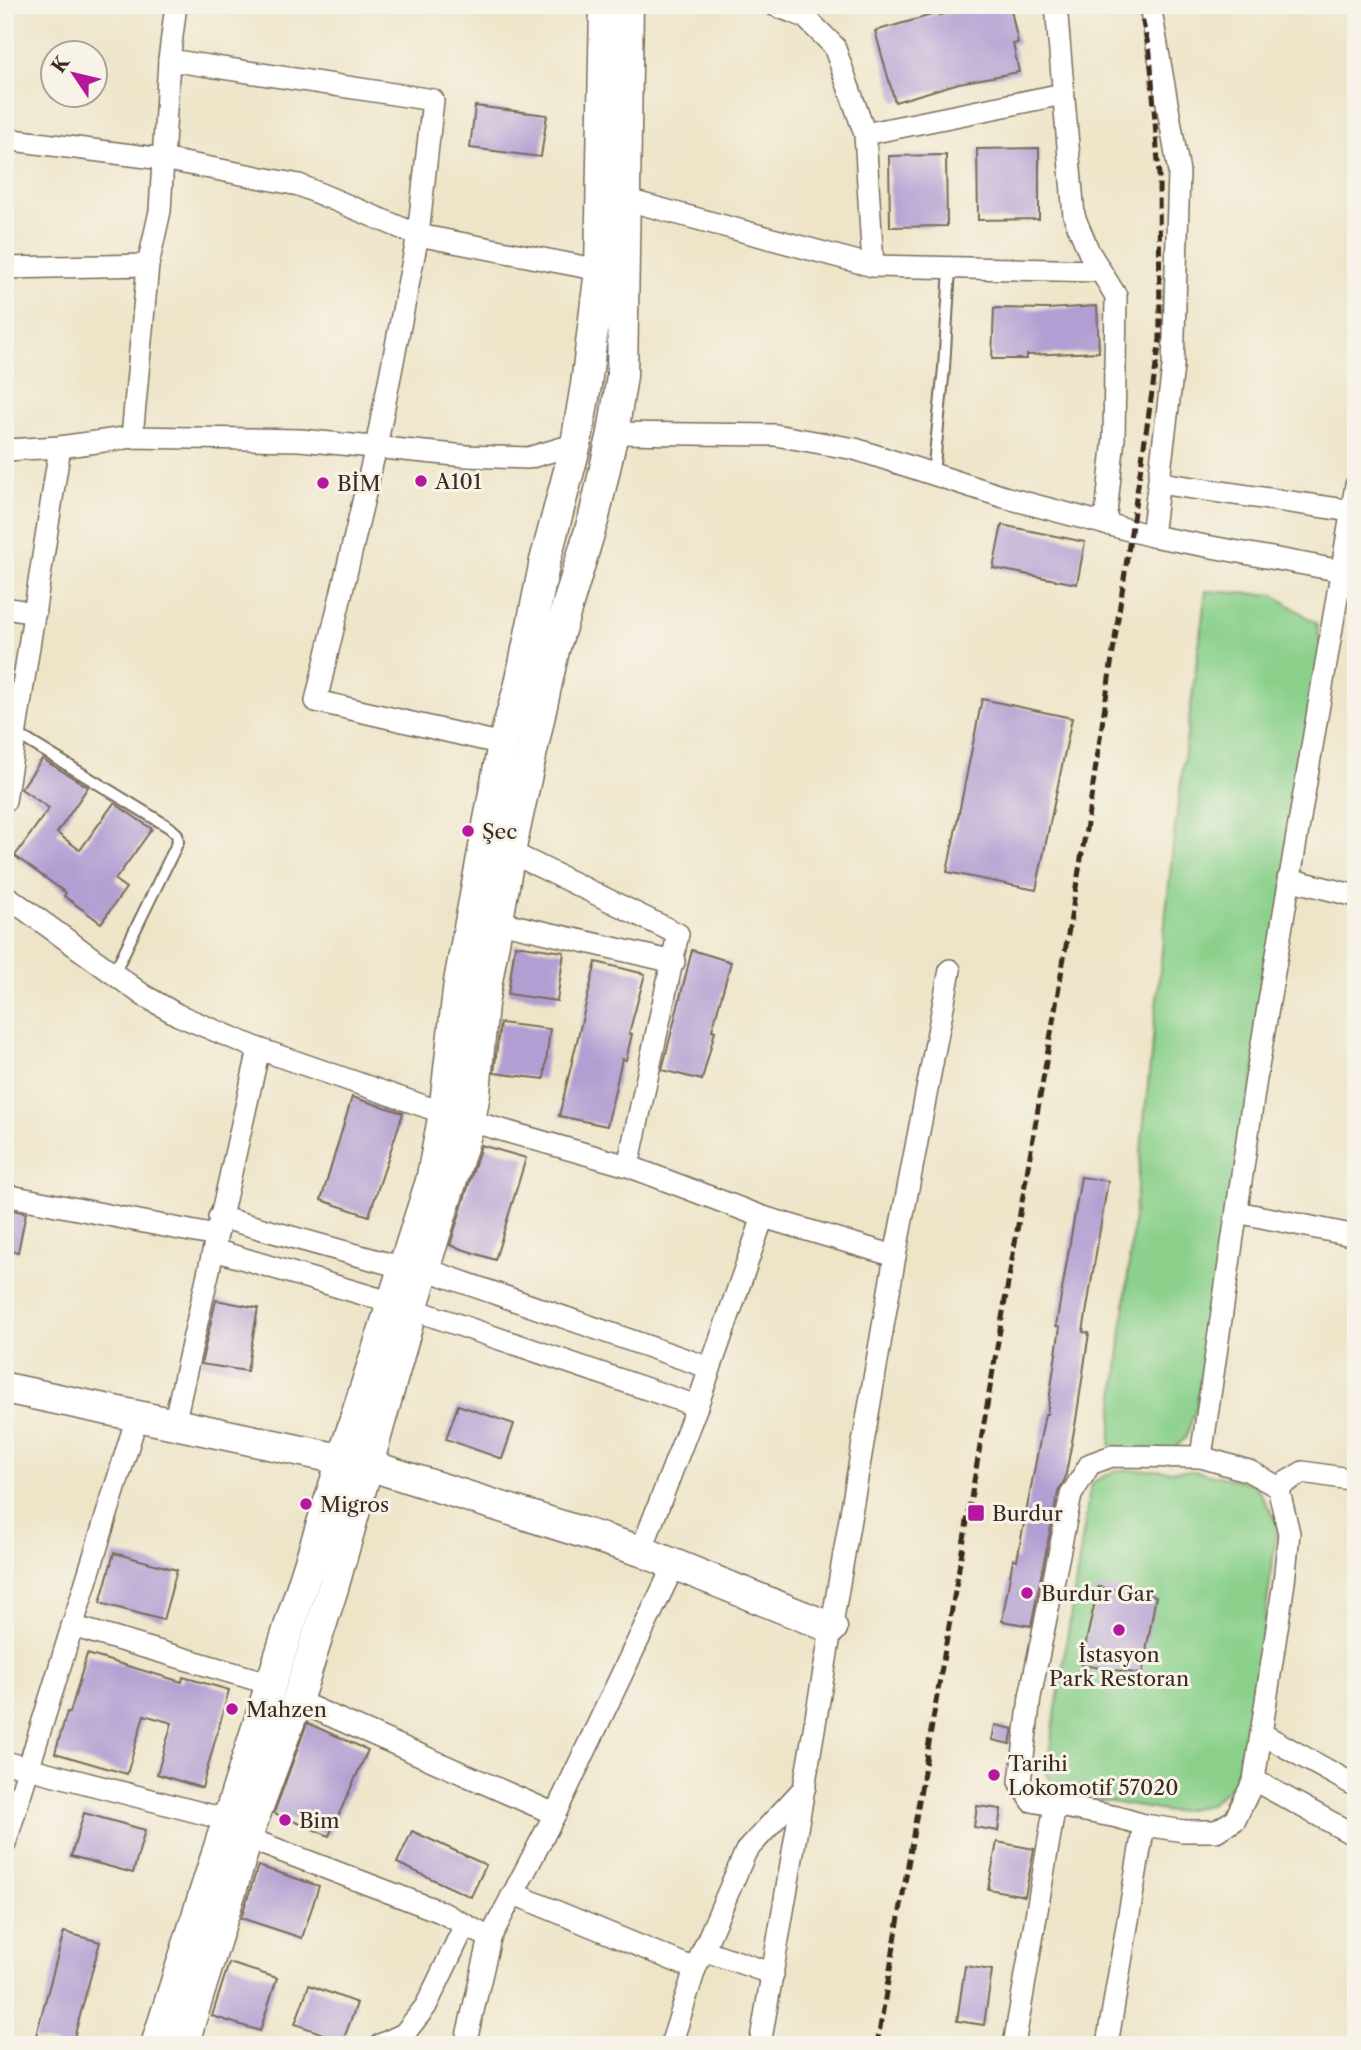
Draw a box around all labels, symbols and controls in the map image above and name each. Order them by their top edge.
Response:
north arrow [38,38,108,108]
text: K [47,51,75,77]
place label: A101 [434,469,482,494]
place label: BİM [337,471,381,496]
marker: A101 [413,473,429,489]
marker: BİM [315,475,331,491]
place label: Şec [482,819,517,844]
marker: Şec [460,823,476,839]
place label: Migros [320,1492,389,1517]
marker: Migros [298,1496,314,1512]
place label: Burdur [992,1501,1063,1526]
marker: Burdur [966,1503,986,1523]
place label: Burdur Gar [1041,1581,1154,1606]
marker: Burdur Gar [1019,1585,1035,1601]
marker: İstasyon Park Restoran [1111,1622,1127,1638]
place label: İstasyon Park Restoran [1049,1642,1189,1691]
place label: Mahzen [246,1697,327,1722]
marker: Mahzen [224,1701,240,1717]
place label: Tarihi Lokomotif 57020 [1008,1751,1179,1800]
marker: Tarihi Lokomotif 57020 [986,1767,1002,1783]
place label: Bim [299,1808,340,1833]
marker: Bim [277,1812,293,1828]

